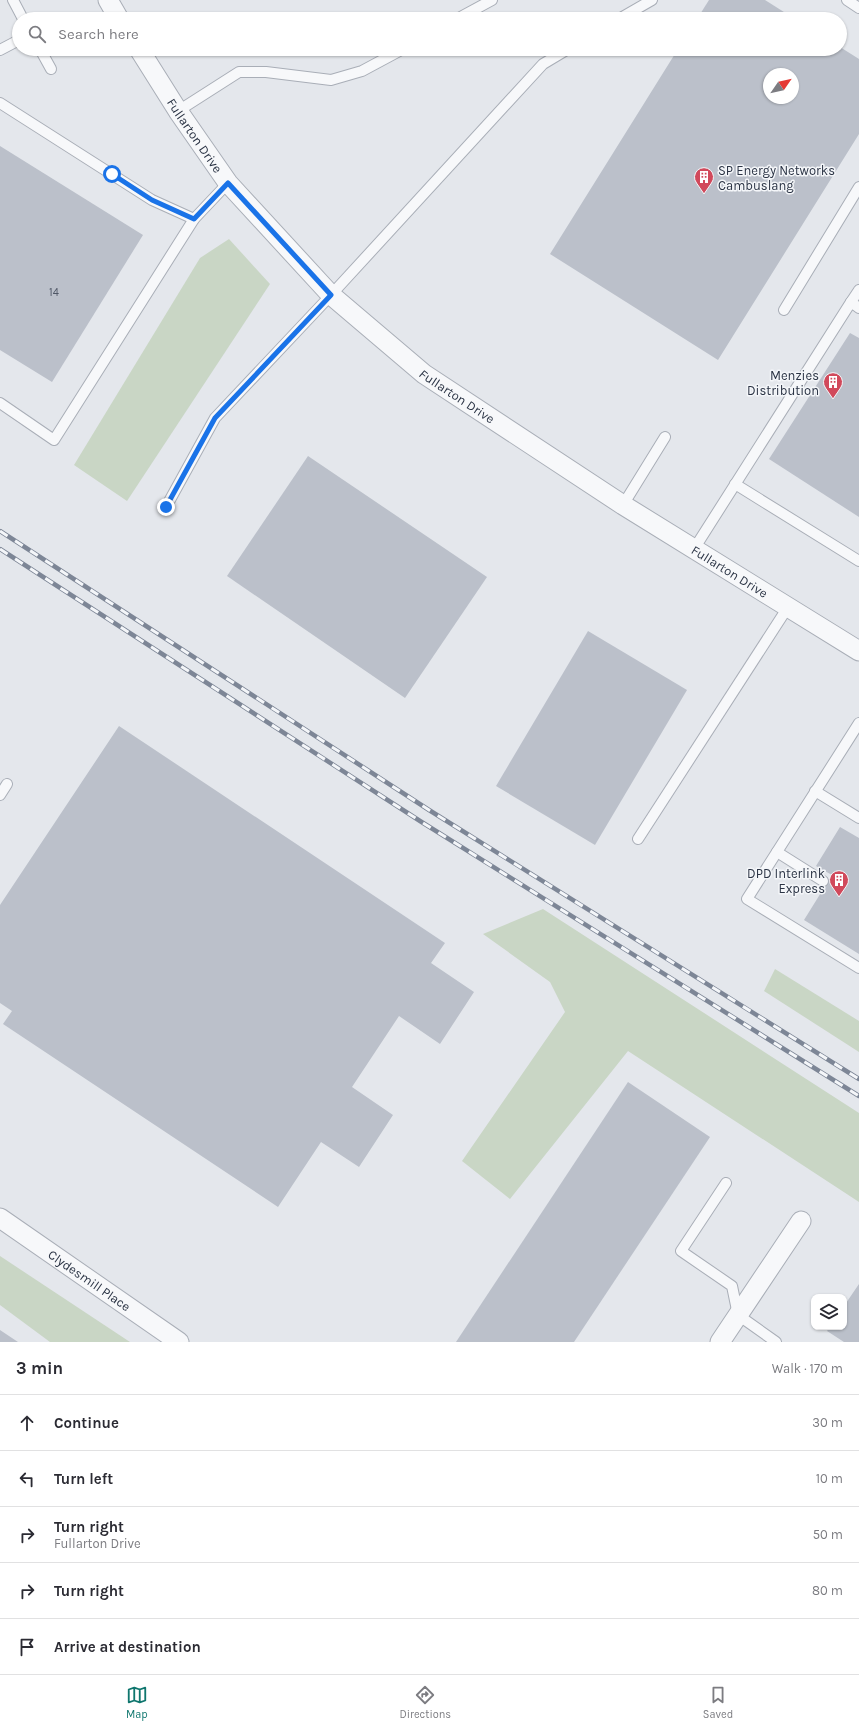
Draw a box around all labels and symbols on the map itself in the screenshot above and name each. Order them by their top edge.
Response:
north arrow [763,68,799,104]
street label: Fullarton Drive [164,96,226,176]
place label: SP Energy Networks Cambuslang [718,163,835,193]
route start [103,165,121,183]
building icon: SP Energy Networks Cambuslang [693,166,715,194]
house number: 14 [49,286,59,299]
street label: Fullarton Drive [416,366,498,427]
place label: Menzies Distribution [747,368,819,398]
building icon: Menzies Distribution [822,371,844,399]
route end [157,498,175,516]
street label: Fullarton Drive [689,542,771,601]
place label: DPD Interlink Express [747,866,825,896]
building icon: DPD Interlink Express [828,869,850,897]
street label: Clydesmill Place [45,1247,134,1314]

